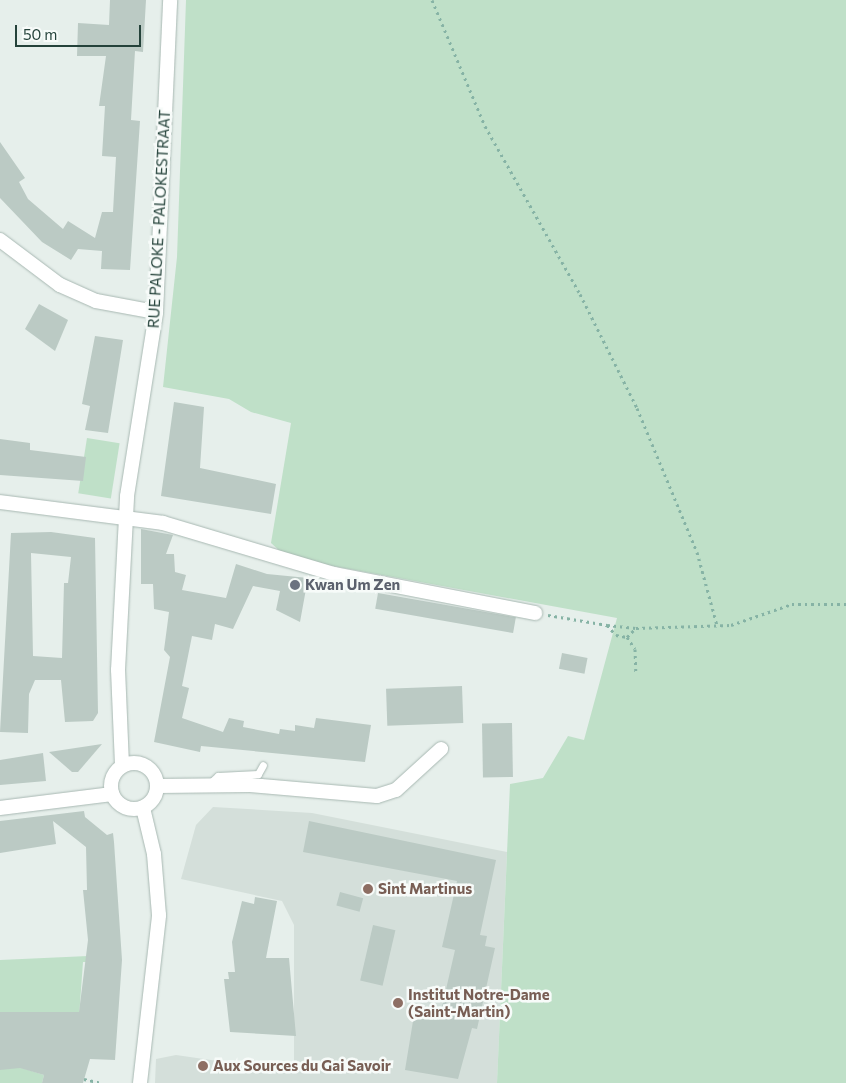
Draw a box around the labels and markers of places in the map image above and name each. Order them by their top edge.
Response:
place label: Kwan Um Zen [305,576,400,594]
marker: Kwan Um Zen [289,579,301,591]
place label: Sint Martinus [378,880,472,898]
marker: Sint Martinus [362,883,374,895]
place label: Institut Notre-Dame (Saint-Martin) [408,985,550,1020]
marker: Institut Notre-Dame (Saint-Martin) [392,997,404,1009]
place label: Aux Sources du Gai Savoir [213,1057,391,1075]
marker: Aux Sources du Gai Savoir [197,1060,209,1072]

